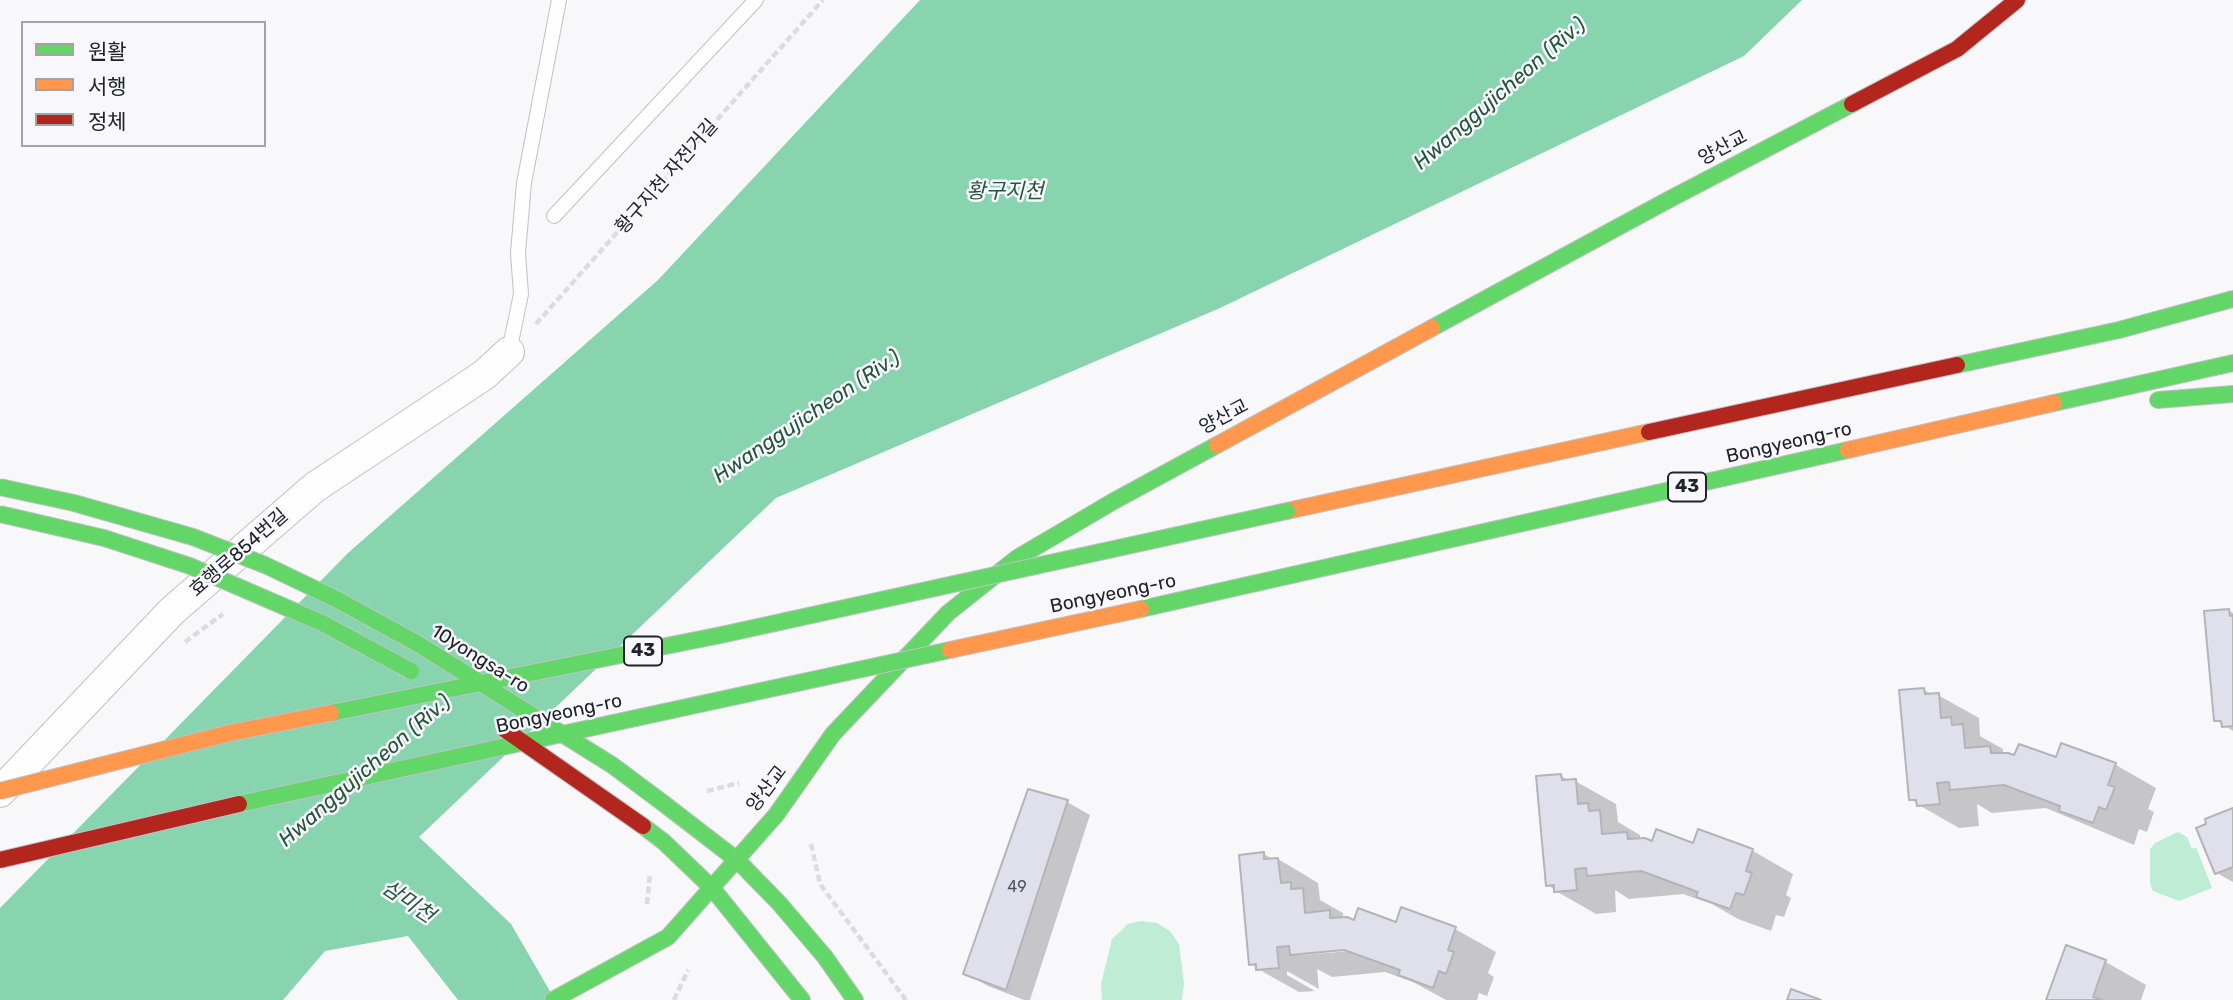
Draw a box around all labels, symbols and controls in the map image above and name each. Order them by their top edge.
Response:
water label: Hwanggujicheon (Riv.) [1409,12,1591,176]
legend [21,21,266,147]
text: 원활 [88,39,127,64]
text: 서행 [88,74,127,99]
text: 정체 [88,109,127,134]
street label: 황구지천 자전거길 [611,115,723,239]
street label: 양산교 [1694,126,1752,170]
water label: 황구지천 [966,179,1044,205]
water label: Hwanggujicheon (Riv.) [709,345,905,489]
street label: 양산교 [1195,395,1253,439]
street label: Bongyeong-ro [1724,417,1854,469]
road number: 43 [1668,472,1706,502]
street label: 효행로854번길 [185,504,293,602]
street label: Bongyeong-ro [1048,570,1178,618]
street label: 10yongsa-ro [427,620,533,698]
road number: 43 [624,636,662,666]
water label: Hwanggujicheon (Riv.) [274,689,456,853]
street label: Bongyeong-ro [494,690,624,738]
street label: 양산교 [742,761,792,817]
water label: 삼미천 [377,875,439,929]
house number: 49 [1007,877,1027,897]

